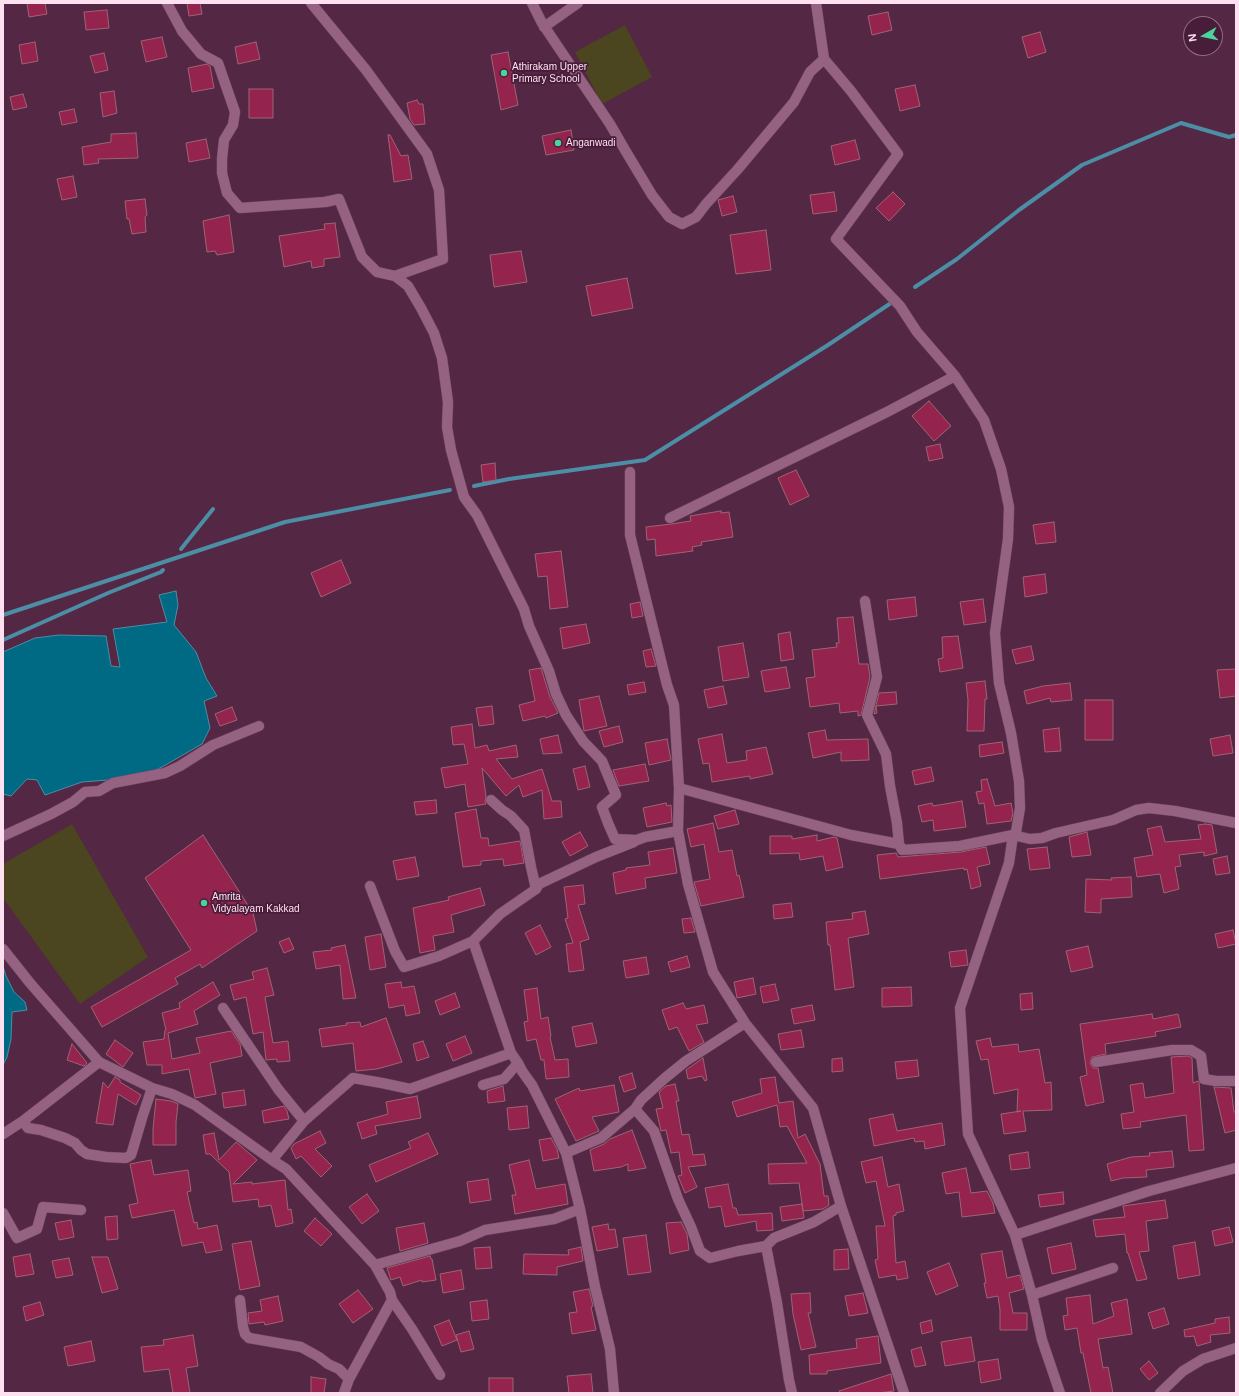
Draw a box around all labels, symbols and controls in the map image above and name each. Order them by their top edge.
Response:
north arrow [1183,16,1223,56]
text: N [1186,33,1199,43]
place label: Athirakam Upper Primary School [512,61,587,84]
marker: Athirakam Upper Primary School [499,68,509,78]
place label: Anganwadi [566,137,615,149]
marker: Anganwadi [553,138,563,148]
place label: Amrita Vidyalayam Kakkad [212,891,300,914]
marker: Amrita Vidyalayam Kakkad [199,898,209,908]

